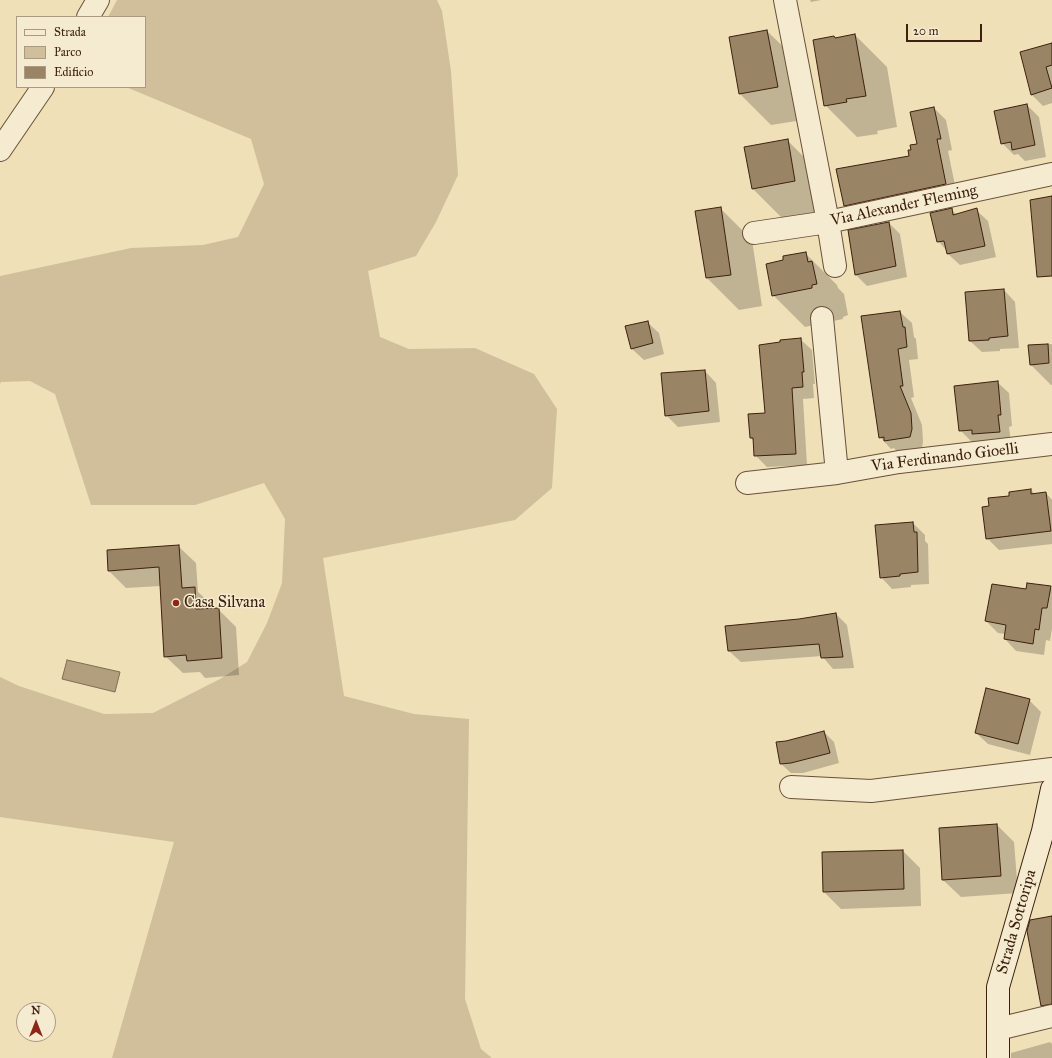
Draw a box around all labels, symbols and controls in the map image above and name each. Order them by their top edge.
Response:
legend [16,16,146,88]
scale bar [908,16,984,42]
text: 20 m [913,24,939,38]
text: Strada [54,25,86,39]
text: Parco [54,45,81,59]
text: Edificio [54,65,93,79]
street label: Via Alexander Fleming [829,181,979,231]
street label: Via Ferdinando Gioelli [870,439,1020,477]
place label: Casa Silvana [184,593,265,613]
marker: Casa Silvana [171,598,181,608]
street label: Strada Sottoripa [993,868,1041,976]
north arrow [16,1002,56,1042]
text: N [31,1004,41,1017]

